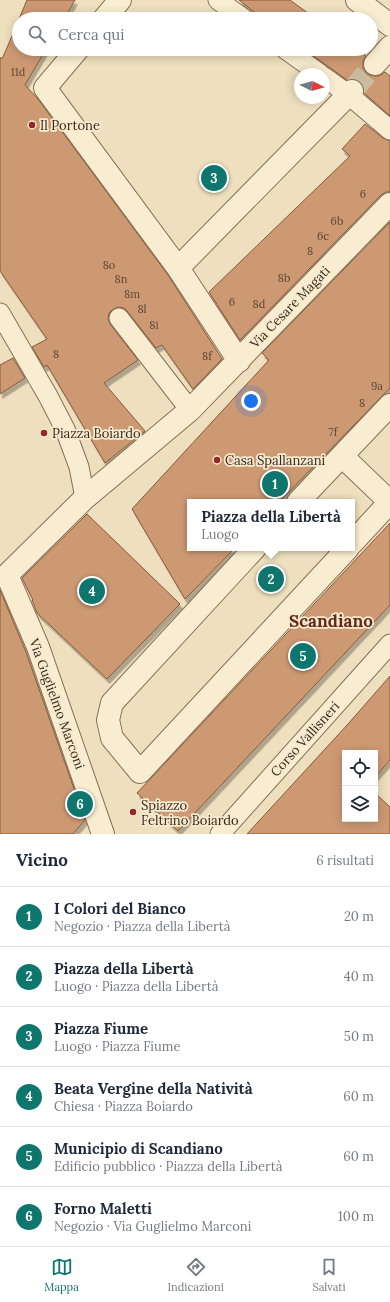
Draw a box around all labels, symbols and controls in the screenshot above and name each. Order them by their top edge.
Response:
search box [12,12,378,56]
icon: search [26,23,48,45]
text: Cerca qui [58,25,124,44]
house number: 11d [11,65,26,79]
north arrow [294,68,330,104]
place label: Il Portone [40,117,100,134]
marker: Il Portone [27,120,37,130]
pin: 3 [201,163,227,193]
house number: 6 [360,187,366,201]
house number: 6b [331,214,343,228]
house number: 6c [317,229,329,243]
house number: 8 [307,244,313,258]
house number: 8o [103,258,115,272]
street label: Via Cesare Magati [246,262,334,352]
house number: 8b [278,271,290,285]
house number: 8n [115,272,128,286]
house number: 8m [124,287,140,301]
house number: 6 [229,295,235,309]
house number: 8d [253,297,266,311]
house number: 8l [137,302,147,316]
house number: 8i [149,318,159,332]
house number: 8 [53,347,59,361]
house number: 8f [202,349,213,363]
house number: 9a [371,379,383,393]
your location [241,391,261,411]
house number: 8 [359,396,365,410]
place label: Piazza Boiardo [52,425,141,442]
house number: 7f [329,425,339,439]
marker: Piazza Boiardo [39,428,49,438]
place label: Casa Spallanzani [225,452,326,469]
marker: Casa Spallanzani [212,455,222,465]
pin: 1 [262,469,288,499]
popup [187,499,355,551]
text: Piazza della Libertà [201,507,341,526]
text: Luogo [201,526,239,543]
pin: 2 [258,564,284,594]
pin: 4 [79,576,105,606]
district label: Scandiano [289,610,373,632]
street label: Via Guglielmo Marconi [25,635,89,772]
pin: 5 [290,641,316,671]
street label: Corso Vallisneri [267,698,343,780]
map controls [342,750,378,822]
button: locate [342,750,378,786]
button: layers [342,786,378,822]
pin: 6 [67,789,93,819]
place label: Spiazzo Feltrino Boiardo [141,797,239,829]
marker: Spiazzo Feltrino Boiardo [128,807,138,817]
text: Vicino [16,849,68,871]
text: 6 risultati [316,852,374,869]
text: I Colori del Bianco [54,899,186,918]
text: 1 [26,908,32,925]
text: 20 m [344,908,374,925]
text: Negozio · Piazza della Libertà [54,918,230,935]
text: Piazza della Libertà [54,959,194,978]
text: 2 [26,968,32,985]
text: 40 m [344,968,374,985]
text: Luogo · Piazza della Libertà [54,978,219,995]
text: Piazza Fiume [54,1019,148,1038]
text: 3 [25,1028,33,1045]
text: 50 m [344,1028,374,1045]
text: Luogo · Piazza Fiume [54,1038,180,1055]
text: Beata Vergine della Natività [54,1079,253,1098]
text: 4 [25,1088,33,1105]
text: 60 m [343,1088,374,1105]
text: Chiesa · Piazza Boiardo [54,1098,193,1115]
text: Municipio di Scandiano [54,1139,223,1158]
text: 5 [25,1148,33,1165]
text: 60 m [343,1148,374,1165]
text: Edificio pubblico · Piazza della Libertà [54,1158,282,1175]
text: Forno Maletti [54,1199,152,1218]
text: 6 [25,1208,33,1225]
text: 100 m [338,1208,374,1225]
text: Negozio · Via Guglielmo Marconi [54,1218,251,1235]
tab: Mappa [44,1256,79,1294]
tab: Indicazioni [167,1256,224,1294]
tab: Salvati [312,1256,346,1294]

